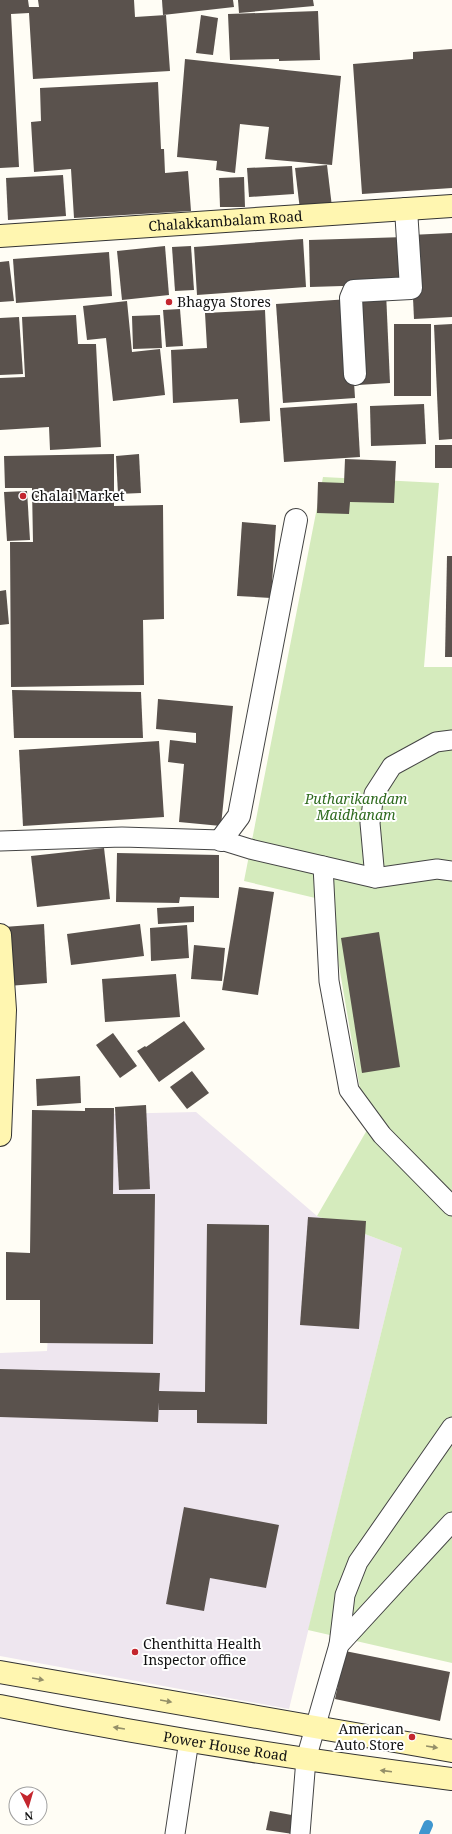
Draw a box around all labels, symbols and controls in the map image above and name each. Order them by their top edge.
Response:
street label: Chalakkambalam Road [148,206,304,235]
place label: Bhagya Stores [177,292,271,311]
marker: Bhagya Stores [164,297,174,307]
place label: Chalai Market [31,486,125,505]
marker: Chalai Market [18,491,28,501]
park label: Putharikandam Maidhanam [304,789,408,824]
place label: Chenthitta Health Inspector office [143,1634,261,1669]
marker: Chenthitta Health Inspector office [130,1647,140,1657]
one-way arrow [32,1676,45,1682]
one-way arrow [160,1699,172,1705]
place label: American Auto Store [334,1719,404,1754]
one-way arrow [113,1725,125,1731]
street label: Power House Road [162,1727,289,1765]
marker: American Auto Store [407,1732,417,1742]
one-way arrow [426,1745,439,1751]
one-way arrow [379,1768,392,1774]
north arrow [8,1786,48,1826]
text: N [24,1809,34,1824]

